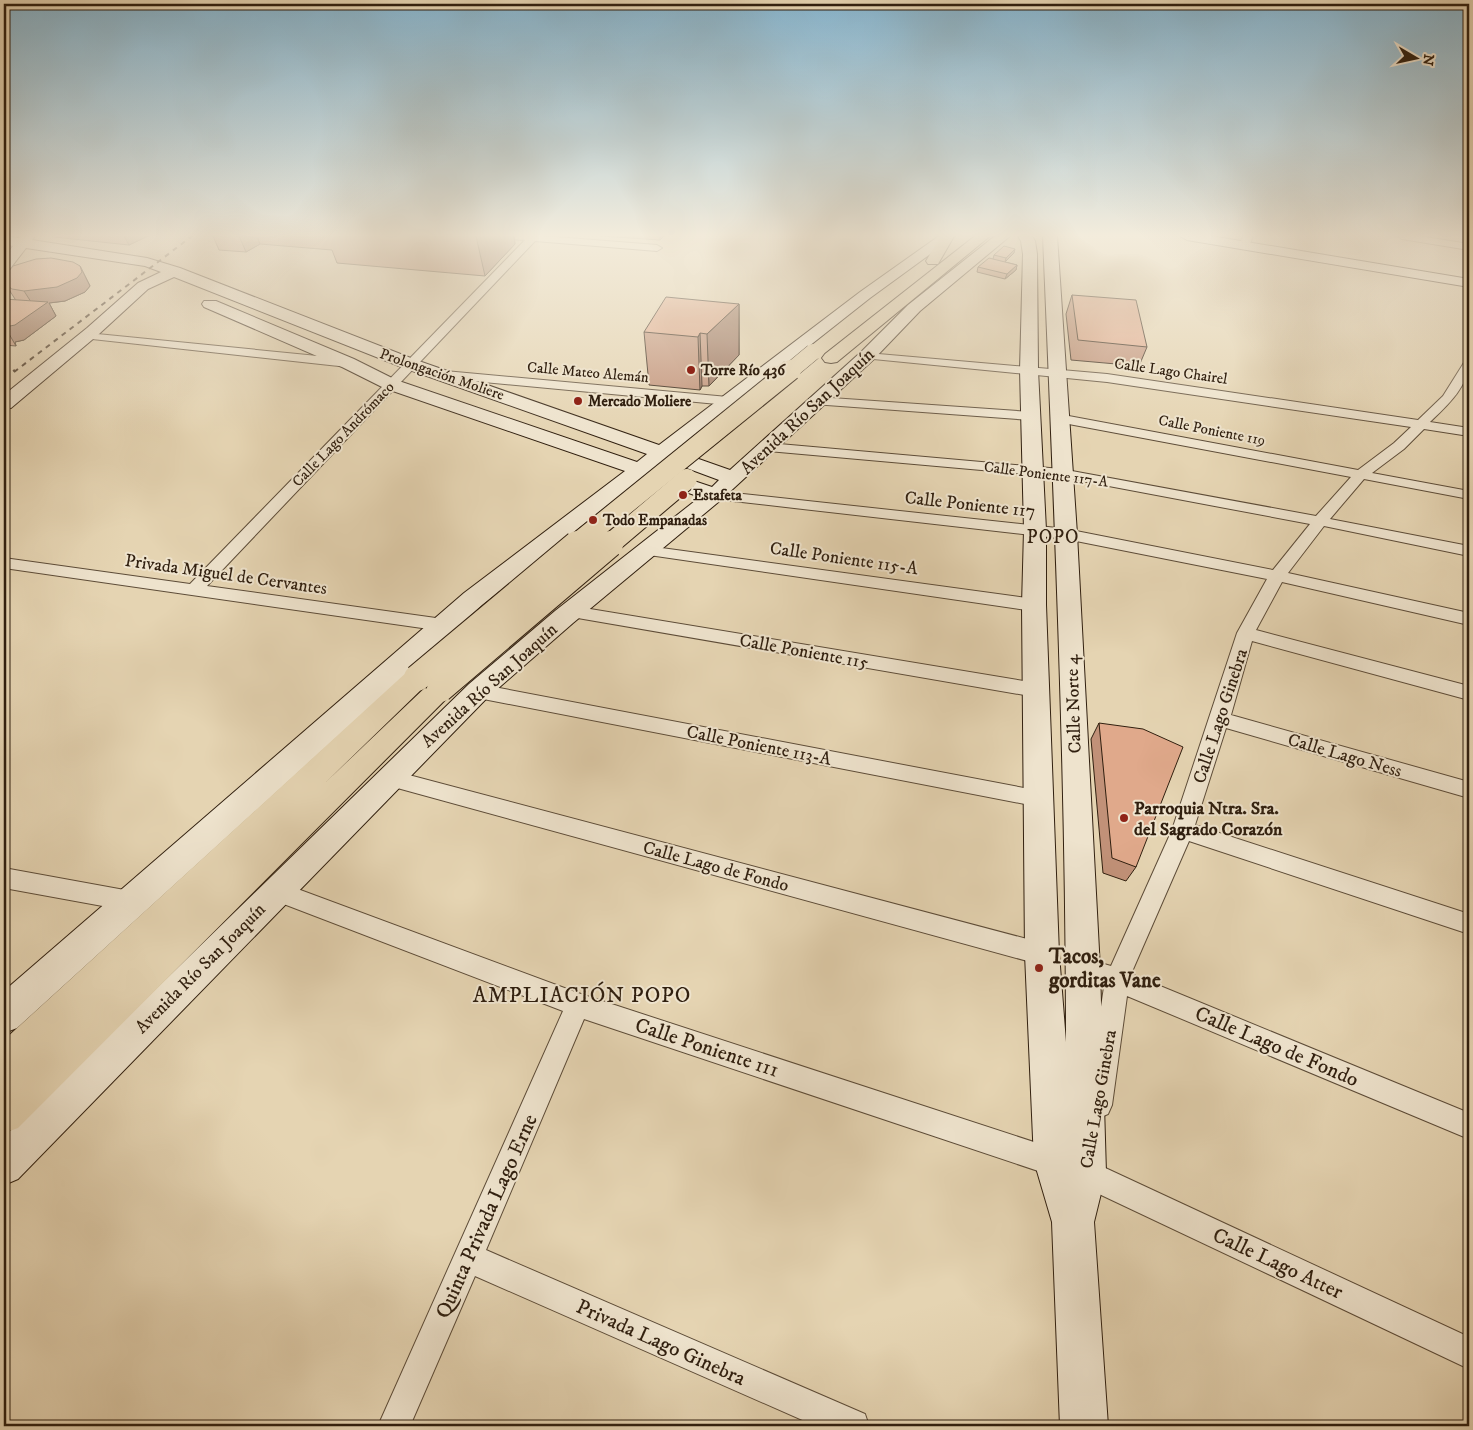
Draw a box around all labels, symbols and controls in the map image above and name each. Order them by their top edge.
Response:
north arrow [1390,32,1440,82]
text: N [1418,53,1438,67]
street label: Avenida Río San Joaquín [736,343,880,480]
street label: Prolongación Moliere [377,344,507,405]
street label: Calle Lago Chairel [1113,354,1229,389]
street label: Calle Mateo Alemán [526,358,650,387]
place label: Torre Río 436 [700,361,786,380]
marker: Torre Río 436 [685,364,697,376]
street label: Calle Lago Andrómaco [288,378,398,491]
place label: Mercado Moliere [588,392,692,411]
marker: Mercado Moliere [572,395,584,407]
street label: Calle Poniente 119 [1157,411,1267,450]
street label: Calle Poniente 117-A [983,457,1110,492]
place label: Estafeta [693,486,743,505]
street label: Calle Poniente 117 [904,487,1036,523]
marker: Estafeta [677,489,689,501]
place label: Todo Empanadas [602,511,707,530]
marker: Todo Empanadas [587,514,599,526]
district label: POPO [1027,526,1079,549]
street label: Calle Poniente 115-A [768,538,920,580]
street label: Privada Miguel de Cervantes [123,550,328,600]
street label: Avenida Río San Joaquín [417,618,563,753]
street label: Calle Poniente 115 [738,630,870,674]
street label: Calle Lago Ginebra [1189,646,1253,786]
street label: Calle Norte 4 [1061,654,1087,754]
street label: Calle Poniente 113-A [684,721,834,771]
street label: Calle Lago Ness [1285,729,1404,783]
place label: Parroquia Ntra. Sra. del Sagrado Corazón [1134,798,1283,841]
marker: Parroquia Ntra. Sra. del Sagrado Corazón [1118,812,1130,824]
street label: Calle Lago de Fondo [640,837,791,897]
street label: Avenida Río San Joaquín [131,898,271,1039]
place label: Tacos, gorditas Vane [1048,944,1161,994]
marker: Tacos, gorditas Vane [1033,962,1045,974]
district label: AMPLIACIÓN POPO [473,981,691,1009]
street label: Calle Lago de Fondo [1191,1001,1362,1093]
street label: Calle Poniente 111 [632,1012,782,1083]
street label: Calle Lago Ginebra [1076,1028,1122,1170]
street label: Quinta Privada Lago Erne [430,1110,544,1323]
street label: Calle Lago Atter [1208,1222,1347,1306]
street label: Privada Lago Ginebra [572,1294,749,1392]

